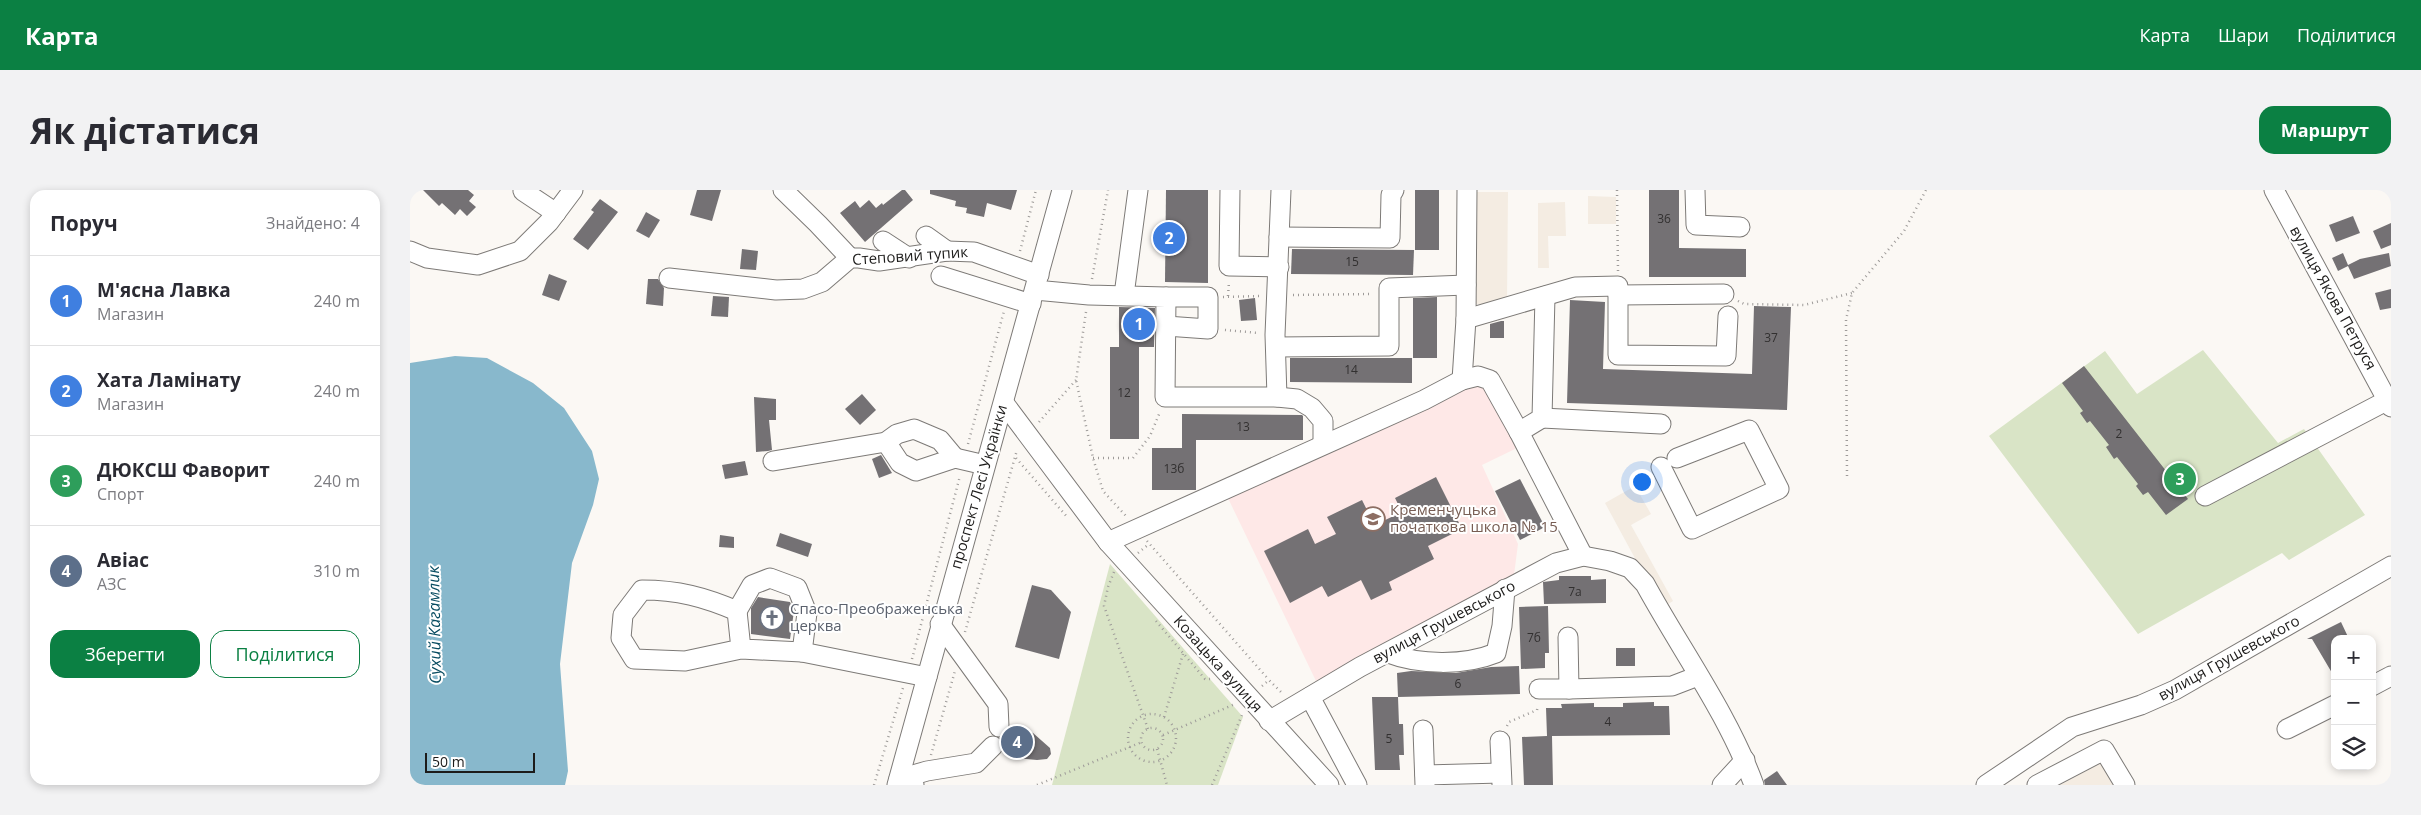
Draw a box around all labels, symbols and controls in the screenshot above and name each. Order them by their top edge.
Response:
text: Карта [25,19,99,52]
text: Карта [2139,23,2190,47]
text: Шари [2218,23,2269,47]
text: Поділитися [2297,23,2396,47]
button: Маршрут [2259,106,2391,154]
text: Як дістатися [30,107,260,154]
text: Поруч [50,209,118,237]
house number: 36 [1657,210,1671,227]
text: Знайдено: 4 [266,212,360,234]
pin: 2 [1153,219,1185,257]
street label: вулиця Якова Петруся [2286,222,2382,373]
street label: Степовий тупик [851,241,969,269]
house number: 15 [1345,253,1359,270]
text: М'ясна Лавка [97,277,231,303]
text: 1 [61,290,71,312]
text: 240 m [314,290,360,312]
text: Магазин [97,303,164,325]
pin: 1 [1123,305,1155,343]
house number: 37 [1764,329,1778,346]
house number: 14 [1344,361,1358,378]
text: Хата Ламінату [97,367,241,393]
text: 2 [61,380,71,402]
text: 240 m [314,380,360,402]
house number: 12 [1117,384,1131,401]
text: Магазин [97,393,164,415]
street label: проспект Лесі Українки [945,402,1011,571]
house number: 13 [1236,418,1250,435]
house number: 2 [2116,425,2123,442]
text: ДЮКСШ Фаворит [97,457,270,483]
house number: 13б [1164,460,1184,477]
pin: 3 [2164,460,2196,498]
your location [1629,469,1655,495]
text: 3 [61,470,71,492]
text: 240 m [314,470,360,492]
text: Спорт [97,483,144,505]
place label: Кременчуцька початкова школа № 15 [1390,499,1558,536]
school or university icon: Кременчуцька початкова школа № 15 [1360,506,1386,532]
text: Авіас [97,547,149,573]
text: 4 [61,560,71,582]
text: 310 m [314,560,360,582]
water label: Сухий Кагамлик [422,564,446,684]
text: АЗС [97,573,127,595]
street label: вулиця Грушевського [1369,575,1518,667]
house number: 7а [1568,583,1582,600]
place label: Спасо-Преображенська церква [790,598,963,635]
church icon: Спасо-Преображенська церква [759,605,785,631]
street label: вулиця Грушевського [2154,610,2303,704]
street label: Козацька вулиця [1170,611,1268,716]
house number: 7б [1527,629,1541,646]
button: Зберегти [50,630,200,678]
button: Поділитися [210,630,360,678]
map controls [2331,635,2376,770]
button: + [2331,635,2376,680]
house number: 6 [1455,675,1462,692]
button: − [2331,680,2376,725]
house number: 4 [1605,713,1612,730]
pin: 4 [1001,723,1033,761]
button: layers [2331,725,2376,770]
house number: 5 [1386,730,1393,747]
scale bar [425,750,535,773]
text: 50 m [432,752,465,771]

